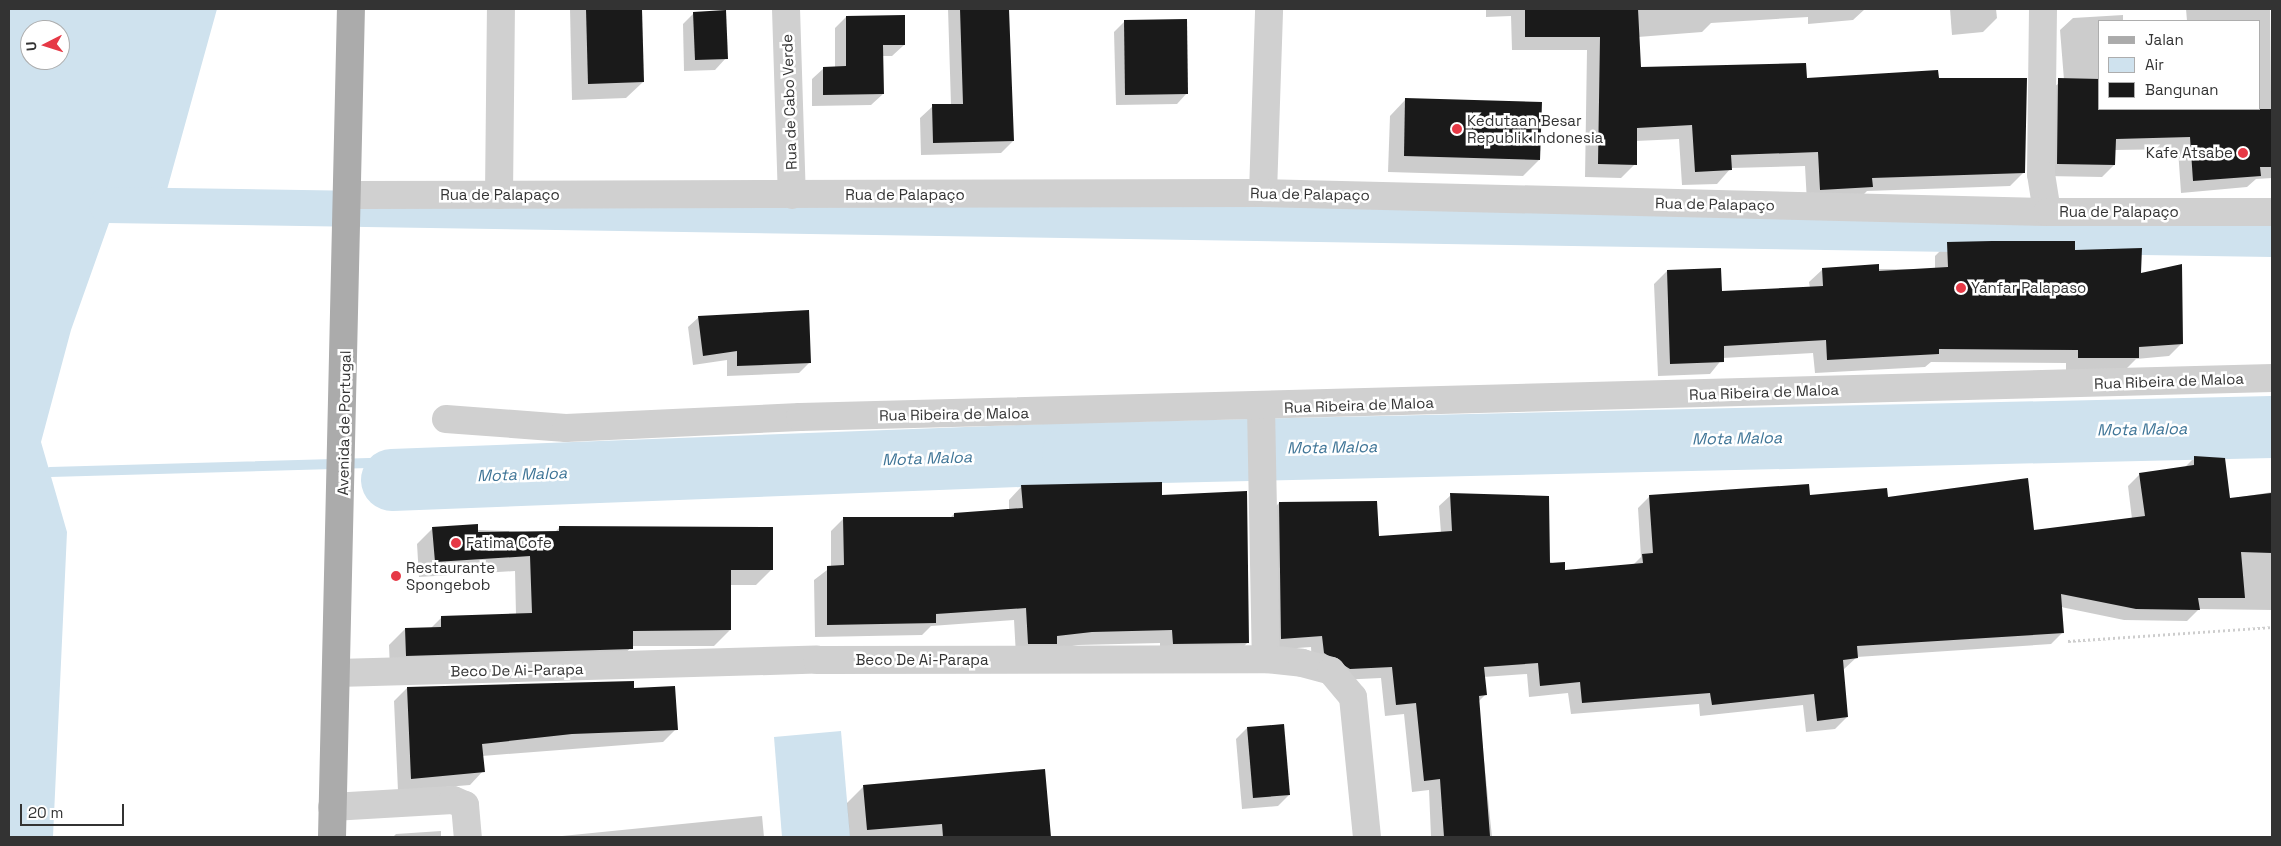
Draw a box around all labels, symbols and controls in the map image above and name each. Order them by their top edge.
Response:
north arrow [20,20,70,70]
legend [2098,20,2261,110]
text: Jalan [2145,30,2184,49]
street label: Rua de Cabo Verde [778,34,800,170]
text: U [22,41,40,52]
text: Air [2145,55,2164,74]
text: Bangunan [2145,80,2219,99]
place label: Kedutaan Besar Republik Indonesia [1467,111,1603,146]
marker: Kedutaan Besar Republik Indonesia [1451,123,1463,135]
place label: Kafe Atsabe [2146,144,2233,162]
marker: Kafe Atsabe [2237,147,2249,159]
street label: Rua de Palapaço [1250,184,1370,204]
street label: Rua de Palapaço [440,186,560,204]
street label: Rua de Palapaço [845,186,965,204]
street label: Rua de Palapaço [1655,194,1775,214]
street label: Rua de Palapaço [2059,203,2179,221]
place label: Yanfar Palapaso [1971,279,2086,297]
marker: Yanfar Palapaso [1955,282,1967,294]
street label: Avenida de Portugal [334,350,354,496]
street label: Rua Ribeira de Maloa [2094,369,2244,393]
street label: Rua Ribeira de Maloa [1689,380,1839,404]
street label: Rua Ribeira de Maloa [1284,393,1434,417]
street label: Rua Ribeira de Maloa [879,404,1029,424]
water label: Mota Maloa [2097,420,2187,440]
water label: Mota Maloa [1692,429,1782,449]
water label: Mota Maloa [1287,438,1377,458]
water label: Mota Maloa [882,448,972,470]
water label: Mota Maloa [477,464,567,486]
place label: Fatima Cofe [466,534,552,552]
marker: Fatima Cofe [450,537,462,549]
place label: Restaurante Spongebob [406,558,495,593]
marker: Restaurante Spongebob [390,570,402,582]
street label: Beco De Ai-Parapa [855,651,989,669]
street label: Beco De Ai-Parapa [450,660,584,680]
scale bar [22,794,126,826]
text: 20 m [28,803,63,822]

